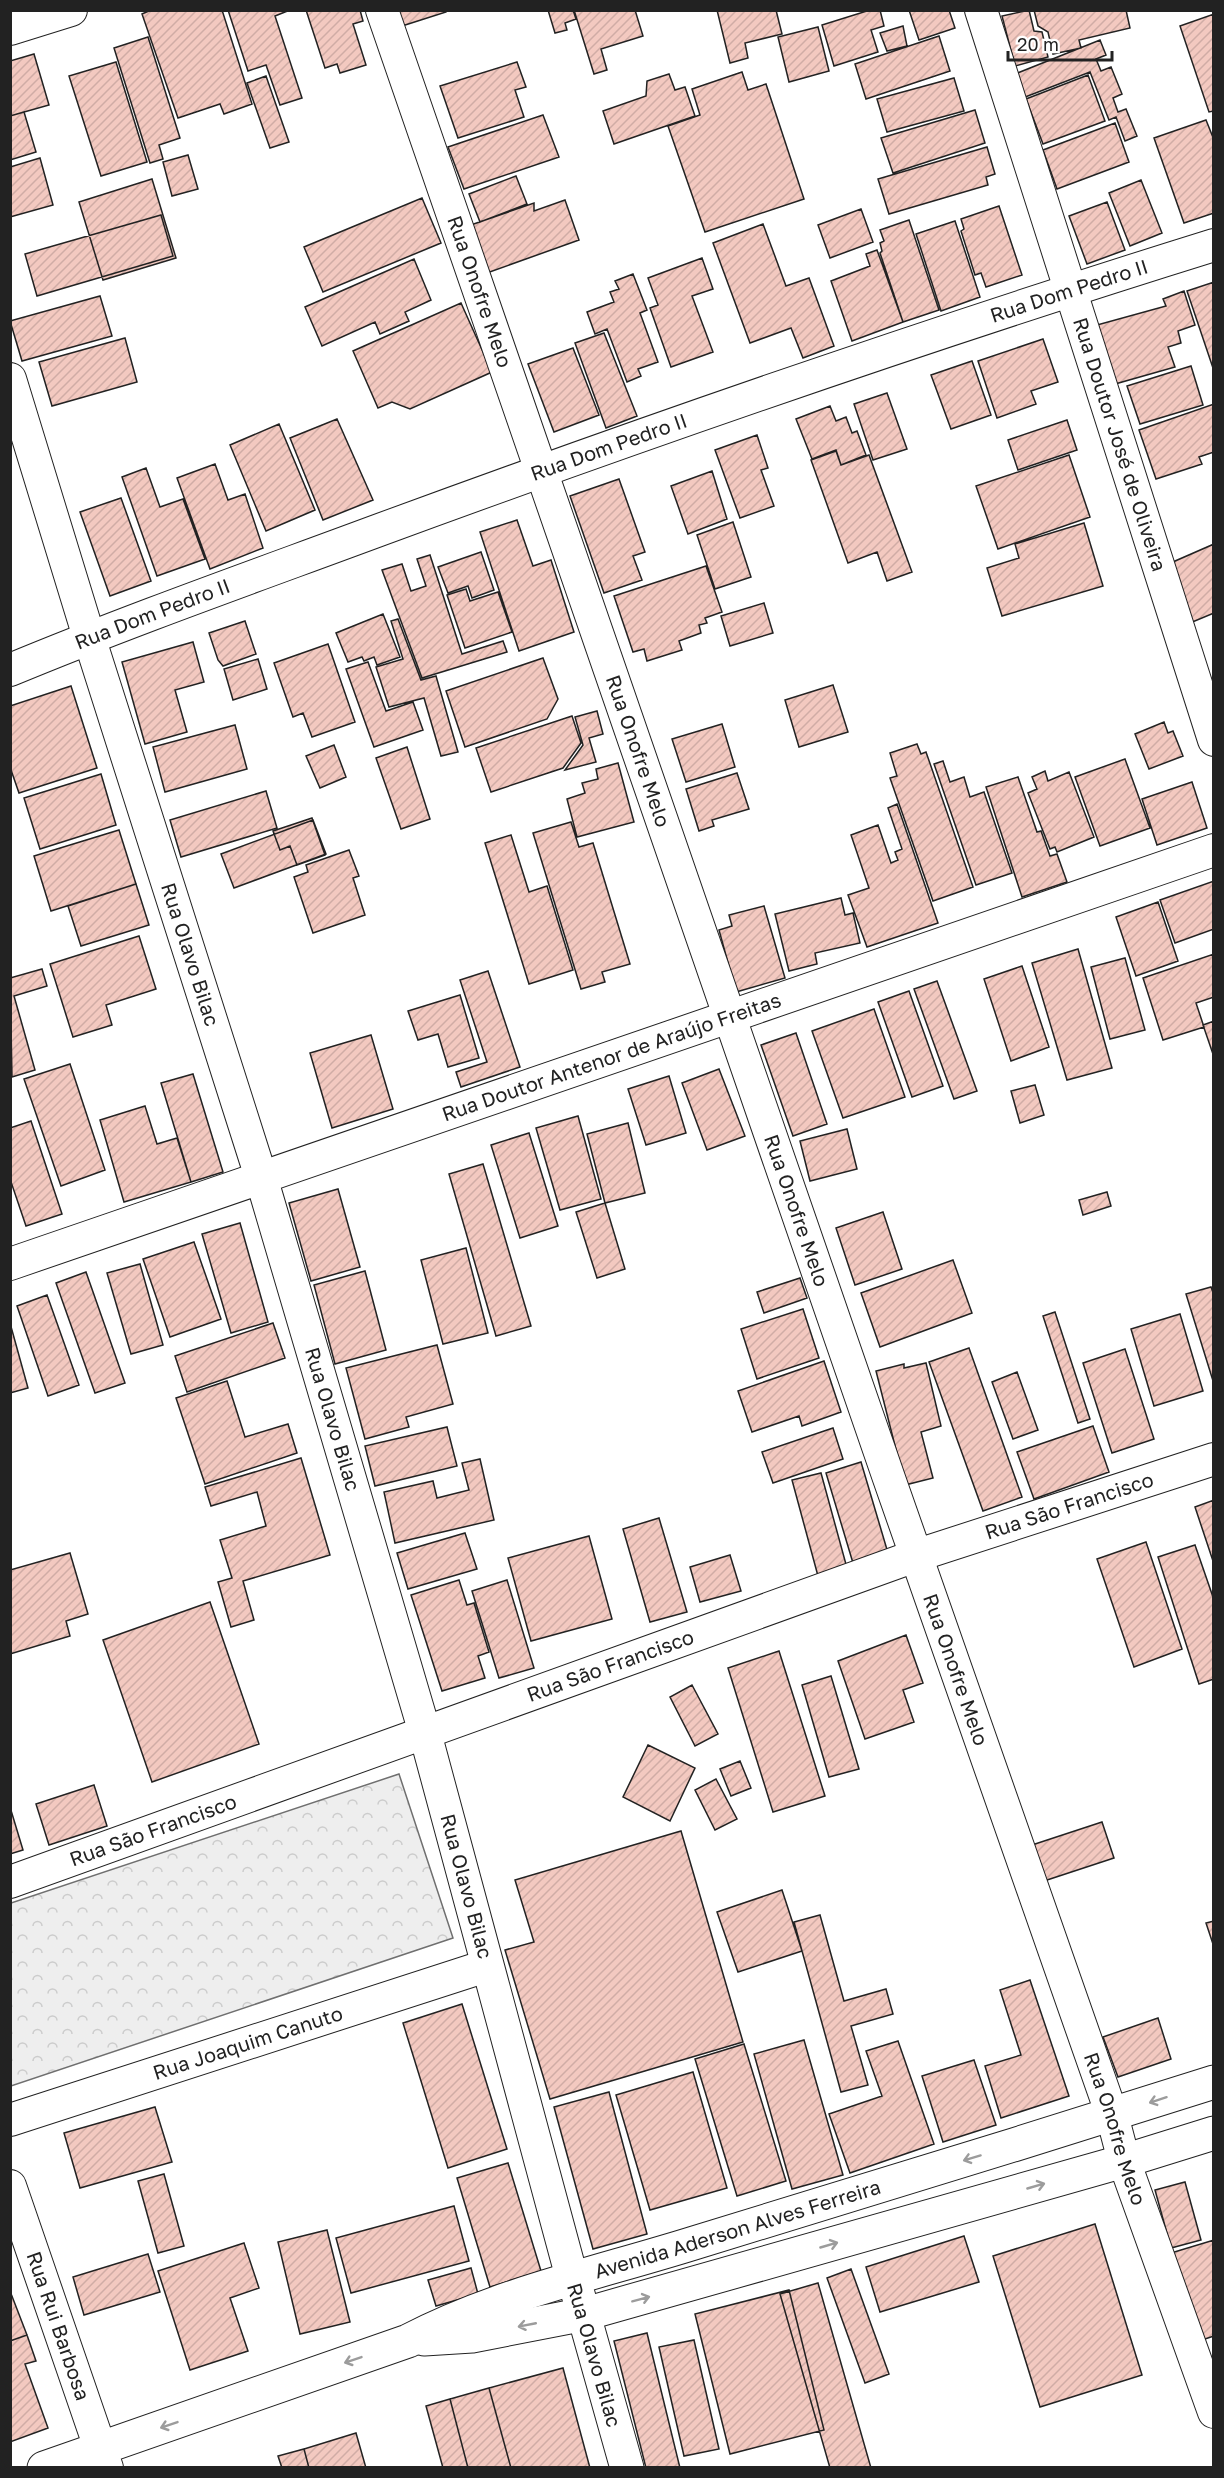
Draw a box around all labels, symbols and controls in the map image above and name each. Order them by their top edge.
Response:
scale bar [1008,24,1112,62]
text: 20 m [1017,33,1059,55]
street label: Rua Onofre Melo [443,212,518,370]
street label: Rua Dom Pedro II [987,254,1151,327]
street label: Rua Doutor José de Oliveira [1069,314,1172,574]
street label: Rua Dom Pedro II [527,408,690,485]
street label: Rua Dom Pedro II [71,573,233,654]
street label: Rua Onofre Melo [602,672,676,830]
street label: Rua Olavo Bilac [157,880,225,1029]
street label: Rua Doutor Antenor de Araújo Freitas [438,987,784,1126]
street label: Rua Onofre Melo [760,1131,835,1289]
street label: Rua Olavo Bilac [301,1344,366,1494]
street label: Rua São Francisco [982,1467,1156,1544]
street label: Rua Onofre Melo [919,1590,994,1748]
street label: Rua São Francisco [523,1624,697,1706]
street label: Rua São Francisco [66,1788,239,1871]
street label: Rua Olavo Bilac [436,1811,498,1961]
street label: Rua Joaquim Canuto [150,2000,345,2084]
street label: Rua Onofre Melo [1080,2049,1152,2208]
one-way arrow [1149,2095,1168,2106]
one-way arrow [963,2153,982,2164]
street label: Avenida Aderson Alves Ferreira [591,2174,883,2282]
one-way arrow [1026,2180,1045,2191]
one-way arrow [819,2239,838,2250]
street label: Rua Rui Barbosa [22,2248,96,2403]
street label: Rua Olavo Bilac [563,2280,627,2430]
one-way arrow [631,2293,650,2304]
one-way arrow [518,2320,538,2331]
one-way arrow [344,2356,362,2367]
one-way arrow [160,2421,179,2432]

